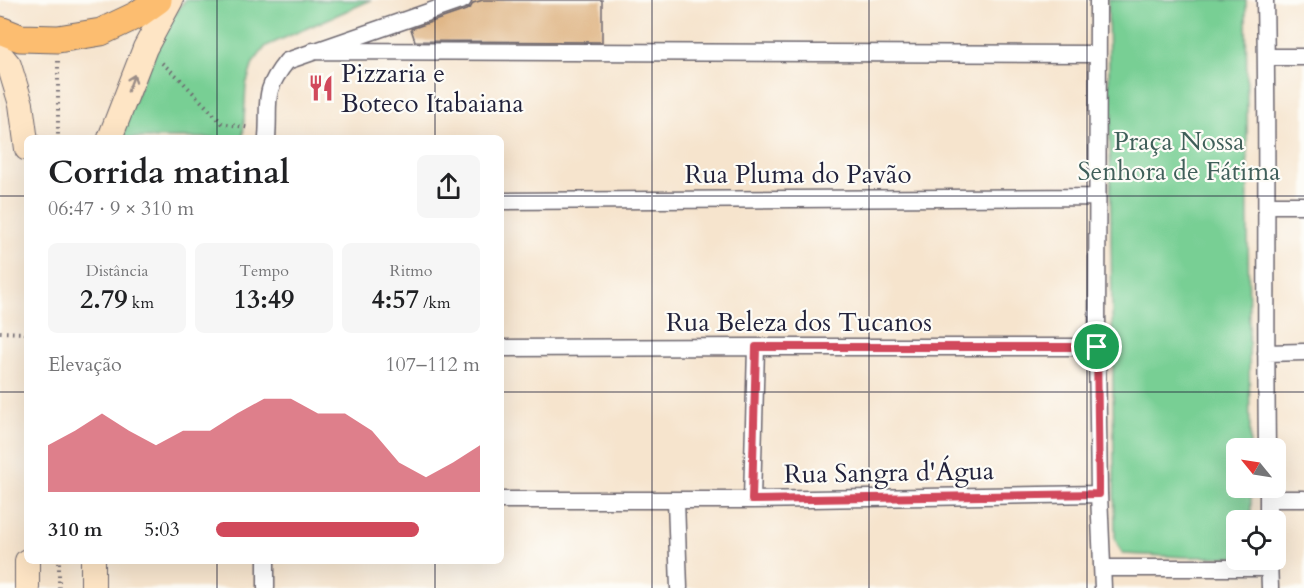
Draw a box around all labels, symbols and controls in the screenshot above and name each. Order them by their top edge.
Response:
place label: Pizzaria e Boteco Itabaiana [341,56,524,121]
restaurant icon: Pizzaria e Boteco Itabaiana [306,73,336,103]
one-way arrow [127,75,138,93]
park label: Praça Nossa Senhora de Fátima [1077,124,1281,189]
text: Corrida matinal [48,150,290,195]
button: share [417,155,480,218]
street label: Rua Pluma do Pavão [685,157,911,192]
text: 06:47 · 9 × 310 m [48,195,194,222]
text: Distância [86,260,148,282]
text: Tempo [239,260,289,282]
text: Ritmo [390,260,432,282]
text: 2.79 [80,282,128,317]
text: 13:49 [234,282,294,317]
text: 4:57 [371,282,419,317]
text: km [128,292,154,314]
text: /km [419,292,451,314]
street label: Rua Beleza dos Tucanos [666,305,932,340]
pin [1071,321,1122,372]
icon: arrive [1080,330,1113,363]
text: Elevação [48,351,122,378]
text: 107–112 m [385,351,480,378]
north arrow [1226,438,1286,498]
map controls [1226,438,1286,570]
street label: Rua Sangra d'Água [784,453,994,492]
button: locate [1226,510,1286,570]
text: 310 m [48,516,103,543]
text: 5:03 [144,516,180,543]

